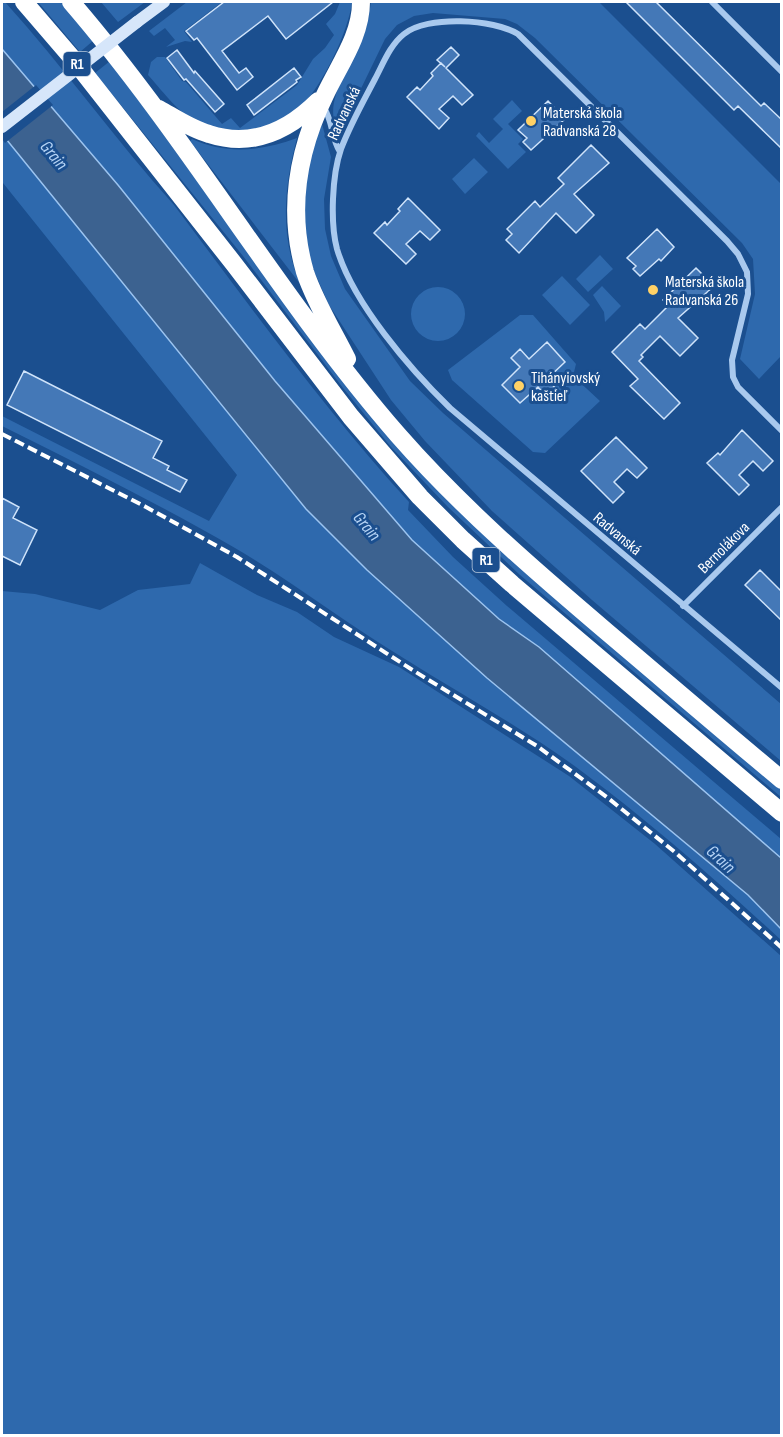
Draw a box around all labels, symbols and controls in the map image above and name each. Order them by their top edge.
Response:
road number: R1 [64,52,90,76]
street label: Radvanská [324,84,365,143]
place label: Materská škola Radvanská 28 [543,104,622,141]
marker: Materská škola Radvanská 28 [524,114,538,128]
water label: Grain [35,136,72,175]
place label: Materská škola Radvanská 26 [665,273,744,310]
marker: Materská škola Radvanská 26 [646,283,660,297]
place label: Tihányiovský kaštieľ [531,369,600,406]
marker: Tihányiovský kaštieľ [512,379,526,393]
water label: Grain [348,507,385,546]
street label: Radvanská [589,509,645,560]
street label: Bernolákova [694,518,754,578]
road number: R1 [472,548,500,572]
water label: Grain [702,841,740,878]

